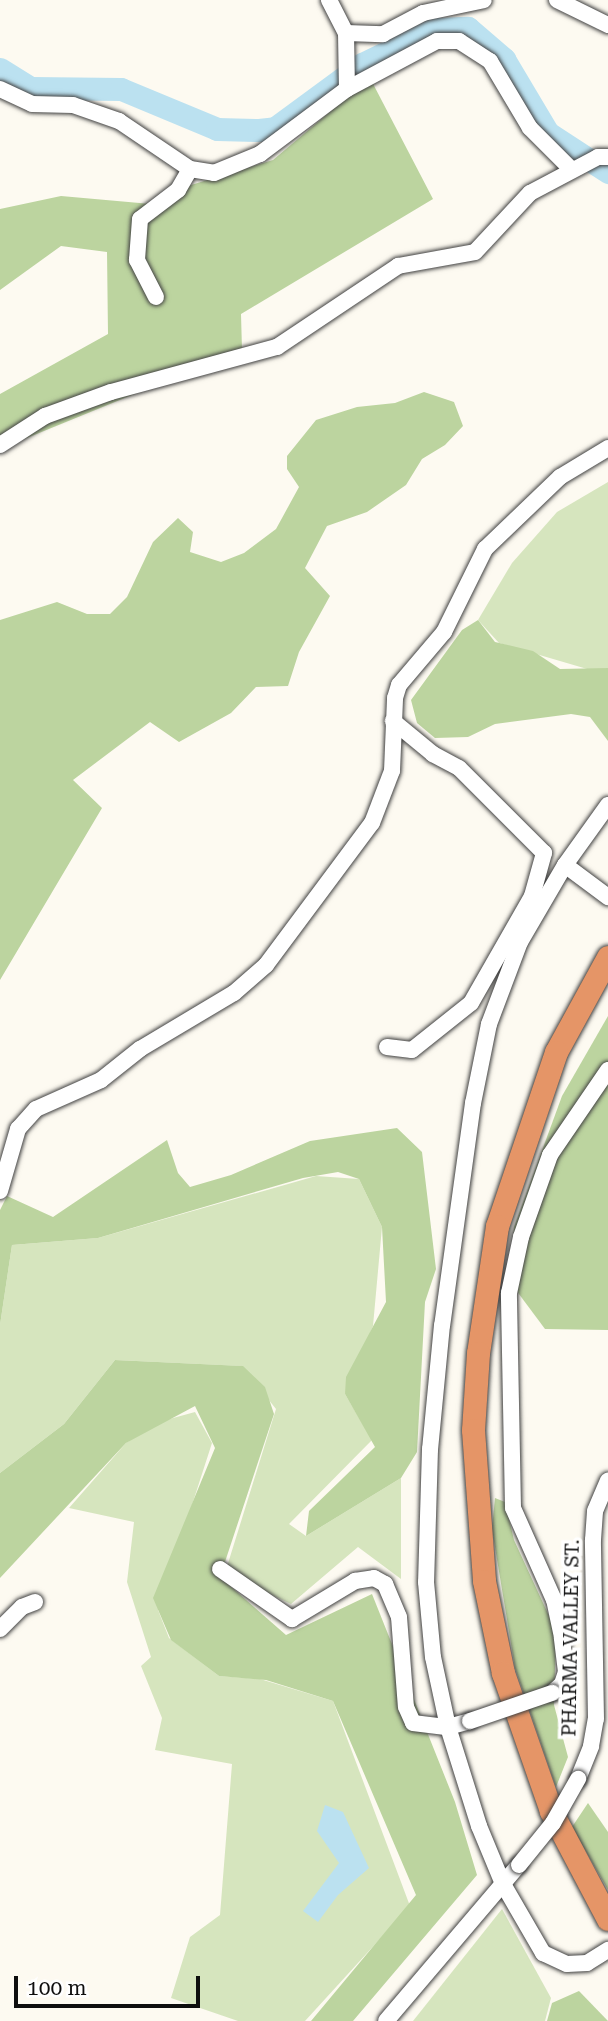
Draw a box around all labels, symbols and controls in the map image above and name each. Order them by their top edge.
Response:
street label: PHARMA VALLEY ST. [558,1539,584,1737]
scale bar [18,1962,203,2006]
text: 100 m [27,1976,87,2000]

